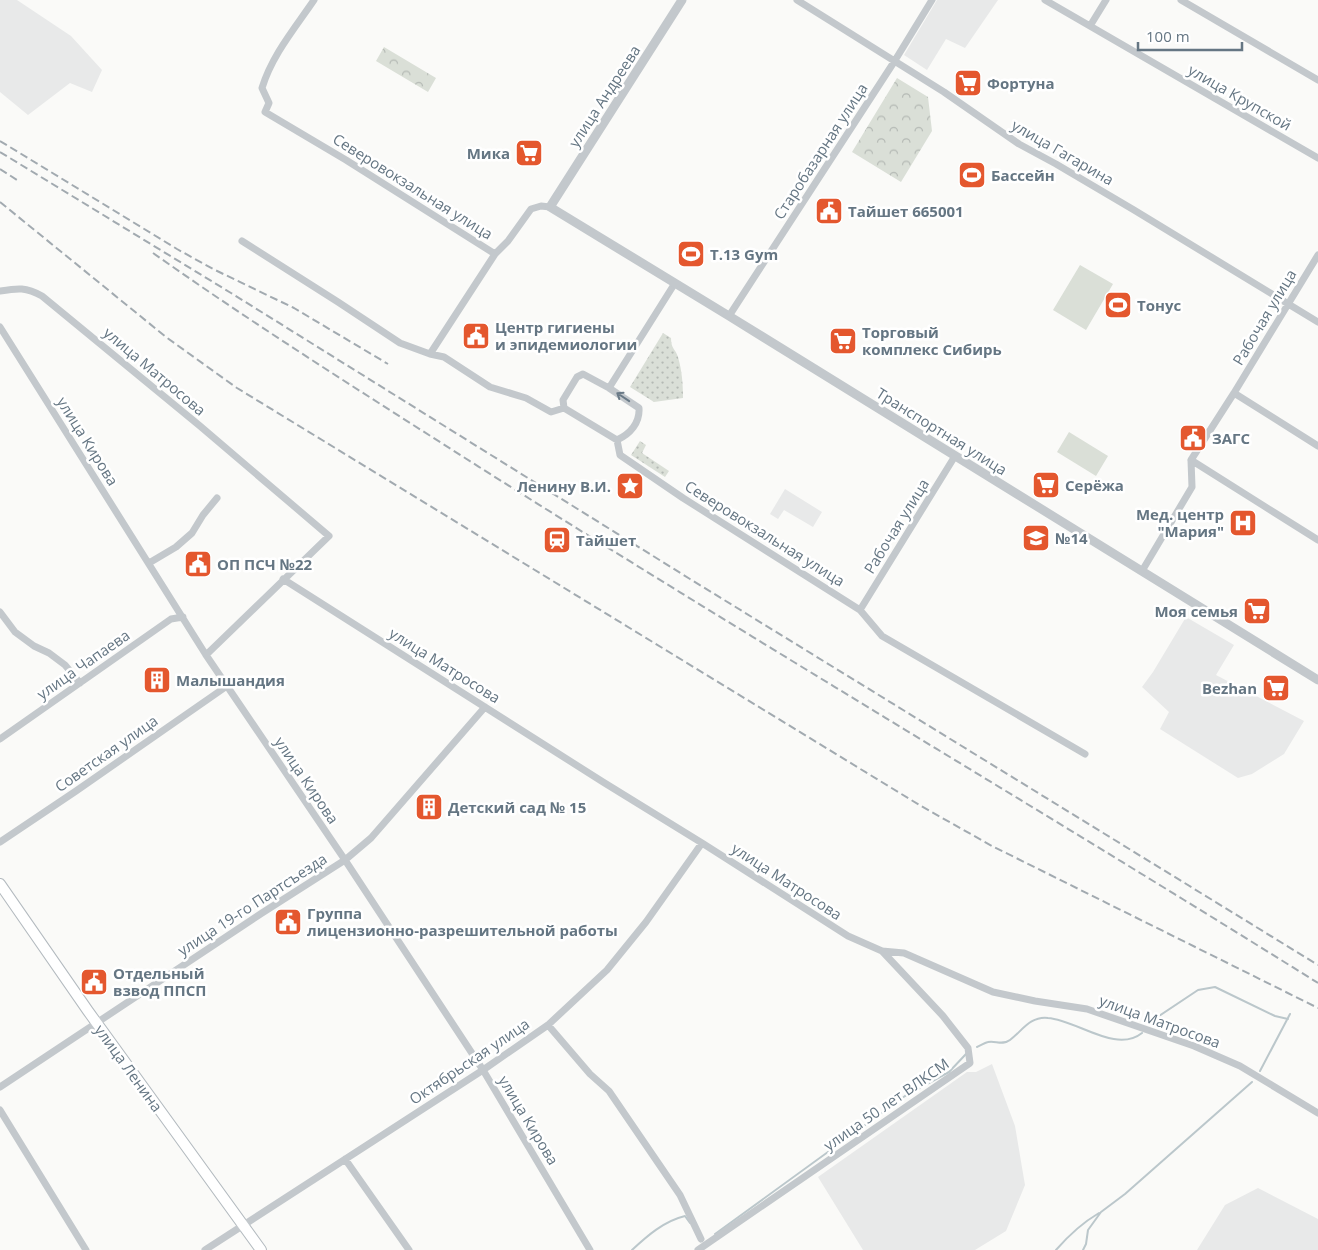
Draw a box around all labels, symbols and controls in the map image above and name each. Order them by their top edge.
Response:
scale bar [1138,20,1242,52]
text: 100 m [1146,26,1190,46]
street label: улица Андреева [564,41,644,151]
street label: улица Крупской [1185,59,1295,135]
supermarket icon: Фортуна [953,68,983,98]
place label: Фортуна [987,73,1055,93]
street label: Старобазарная улица [768,79,872,223]
street label: улица Гагарина [1008,115,1118,189]
street label: Северовокзальная улица [329,129,497,243]
supermarket icon: Мика [514,138,544,168]
place label: Мика [467,143,510,163]
sports icon: Бассейн [957,160,987,190]
place label: Бассейн [991,165,1055,185]
public building icon: Тайшет 665001 [814,196,844,226]
place label: Тайшет 665001 [848,201,964,221]
sports icon: T.13 Gym [676,239,706,269]
place label: T.13 Gym [710,244,778,264]
street label: Рабочая улица [1228,265,1300,369]
sports icon: Тонус [1103,290,1133,320]
place label: Тонус [1137,295,1181,315]
place label: Центр гигиены и эпидемиологии [495,317,637,354]
public building icon: Центр гигиены и эпидемиологии [461,321,491,351]
street label: улица Матросова [100,322,210,420]
place label: Торговый комплекс Сибирь [862,322,1002,359]
supermarket icon: Торговый комплекс Сибирь [828,326,858,356]
street label: Транспортная улица [873,383,1011,479]
one-way arrow [616,392,630,403]
street label: улица Кирова [53,393,123,489]
public building icon: ЗАГС [1178,423,1208,453]
place label: ЗАГС [1212,428,1250,448]
supermarket icon: Серёжа [1031,470,1061,500]
place icon: Ленину В.И. [615,471,645,501]
street label: Рабочая улица [859,475,933,577]
place label: Серёжа [1065,475,1124,495]
place label: Ленину В.И. [517,476,611,496]
street label: Северовокзальная улица [681,476,849,590]
place label: Мед. центр "Мария" [1136,504,1224,541]
hospital icon: Мед. центр "Мария" [1228,508,1258,538]
school or university icon: №14 [1021,523,1051,553]
station icon: Тайшет [542,525,572,555]
place label: №14 [1055,528,1088,548]
place label: Тайшет [576,530,636,550]
public building icon: ОП ПСЧ №22 [183,549,213,579]
place label: ОП ПСЧ №22 [217,554,313,574]
supermarket icon: Моя семья [1242,596,1272,626]
place label: Моя семья [1154,601,1238,621]
street label: улица Матросова [386,623,504,707]
street label: улица Чапаева [33,625,133,703]
building icon: Малышандия [142,665,172,695]
place label: Малышандия [176,670,285,690]
supermarket icon: Bezhan [1261,673,1291,703]
place label: Bezhan [1202,678,1257,698]
street label: Советская улица [51,710,161,796]
street label: улица Кирова [270,733,344,827]
building icon: Детский сад № 15 [414,792,444,822]
place label: Детский сад № 15 [448,797,586,817]
street label: улица Матросова [728,838,846,924]
street label: улица 19-го Партсъезда [173,848,331,960]
place label: Группа лицензионно-разрешительной работы [307,903,618,940]
public building icon: Группа лицензионно-разрешительной работы [273,907,303,937]
place label: Отдельный взвод ППСП [113,963,206,1000]
public building icon: Отдельный взвод ППСП [79,967,109,997]
street label: улица Матросова [1097,990,1223,1052]
street label: Октябрьская улица [405,1013,533,1109]
street label: улица Ленина [91,1020,167,1116]
street label: улица 50 лет ВЛКСМ [819,1053,953,1155]
street label: улица Кирова [494,1072,564,1168]

